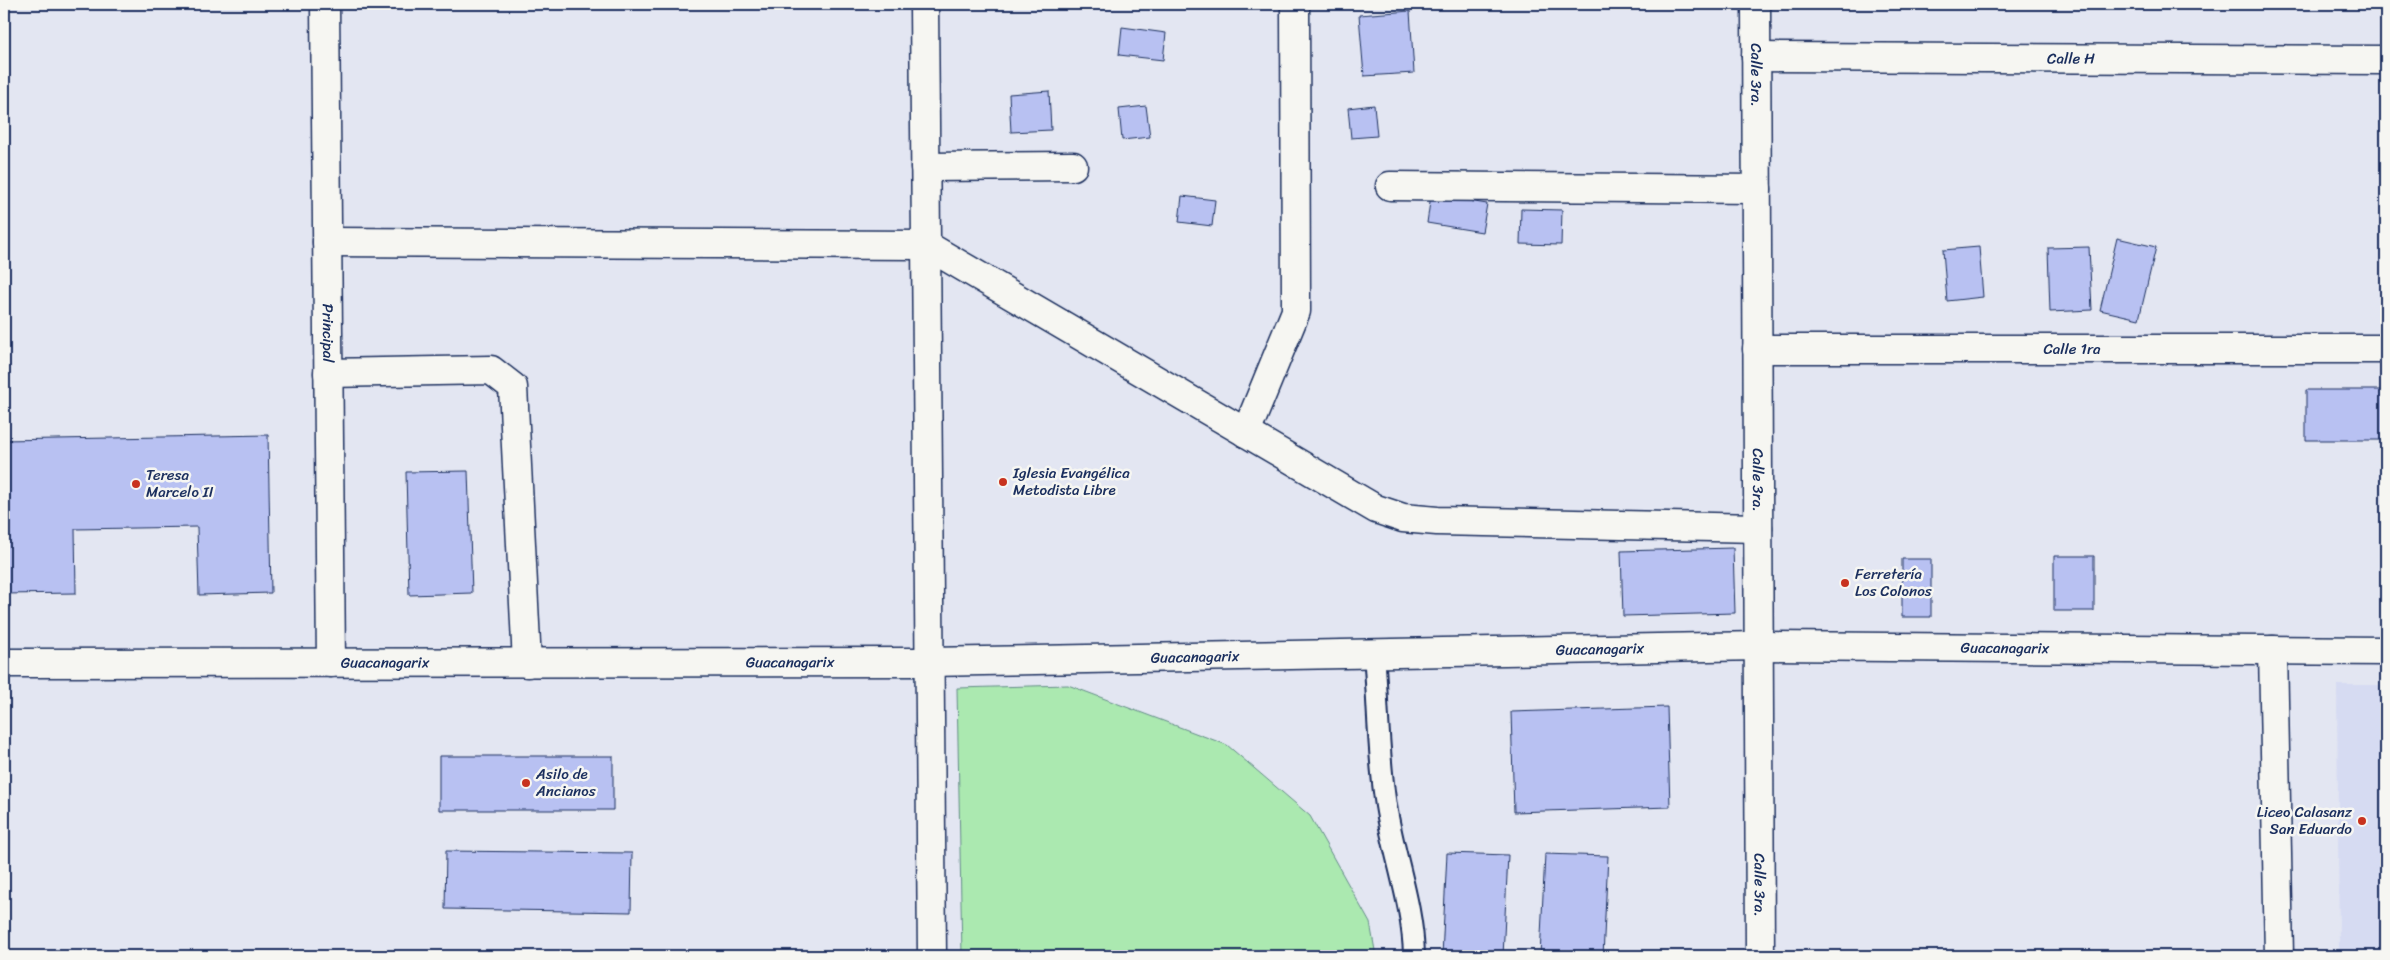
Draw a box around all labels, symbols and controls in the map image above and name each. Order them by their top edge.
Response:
street label: Calle 3ra. [1743,43,1769,107]
street label: Calle H [2047,45,2095,72]
street label: Principal [315,303,341,363]
street label: Calle 1ra [2043,336,2101,362]
street label: Calle 3ra. [1745,448,1771,512]
place label: Iglesia Evangélica Metodista Libre [1012,460,1130,503]
place label: Teresa Marcelo II [146,462,214,505]
marker: Iglesia Evangélica Metodista Libre [997,476,1009,488]
marker: Teresa Marcelo II [130,478,142,490]
place label: Ferretería Los Colonos [1855,561,1932,604]
marker: Ferretería Los Colonos [1839,577,1851,589]
street label: Guacanagarix [1555,635,1645,663]
street label: Guacanagarix [1961,635,2050,661]
street label: Guacanagarix [1150,643,1240,671]
street label: Guacanagarix [746,649,835,675]
street label: Guacanagarix [341,650,430,676]
place label: Asilo de Ancianos [535,761,596,804]
marker: Asilo de Ancianos [520,777,532,789]
place label: Liceo Calasanz San Eduardo [2257,799,2353,842]
marker: Liceo Calasanz San Eduardo [2356,815,2368,827]
street label: Calle 3ra. [1747,853,1773,917]

